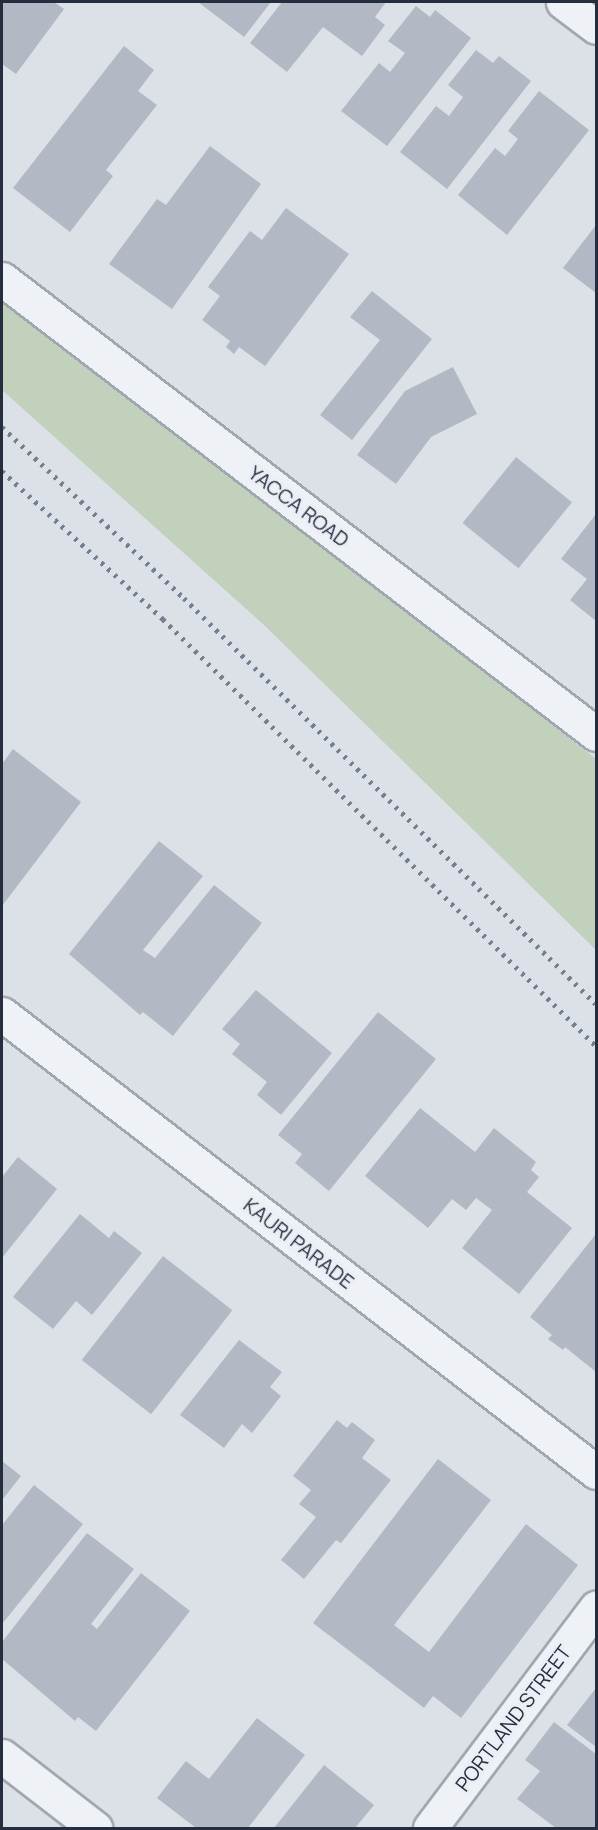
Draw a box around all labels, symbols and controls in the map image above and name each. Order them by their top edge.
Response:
street label: YACCA ROAD [244,460,354,552]
street label: KAURI PARADE [239,1193,359,1293]
street label: PORTLAND STREET [450,1640,576,1796]

